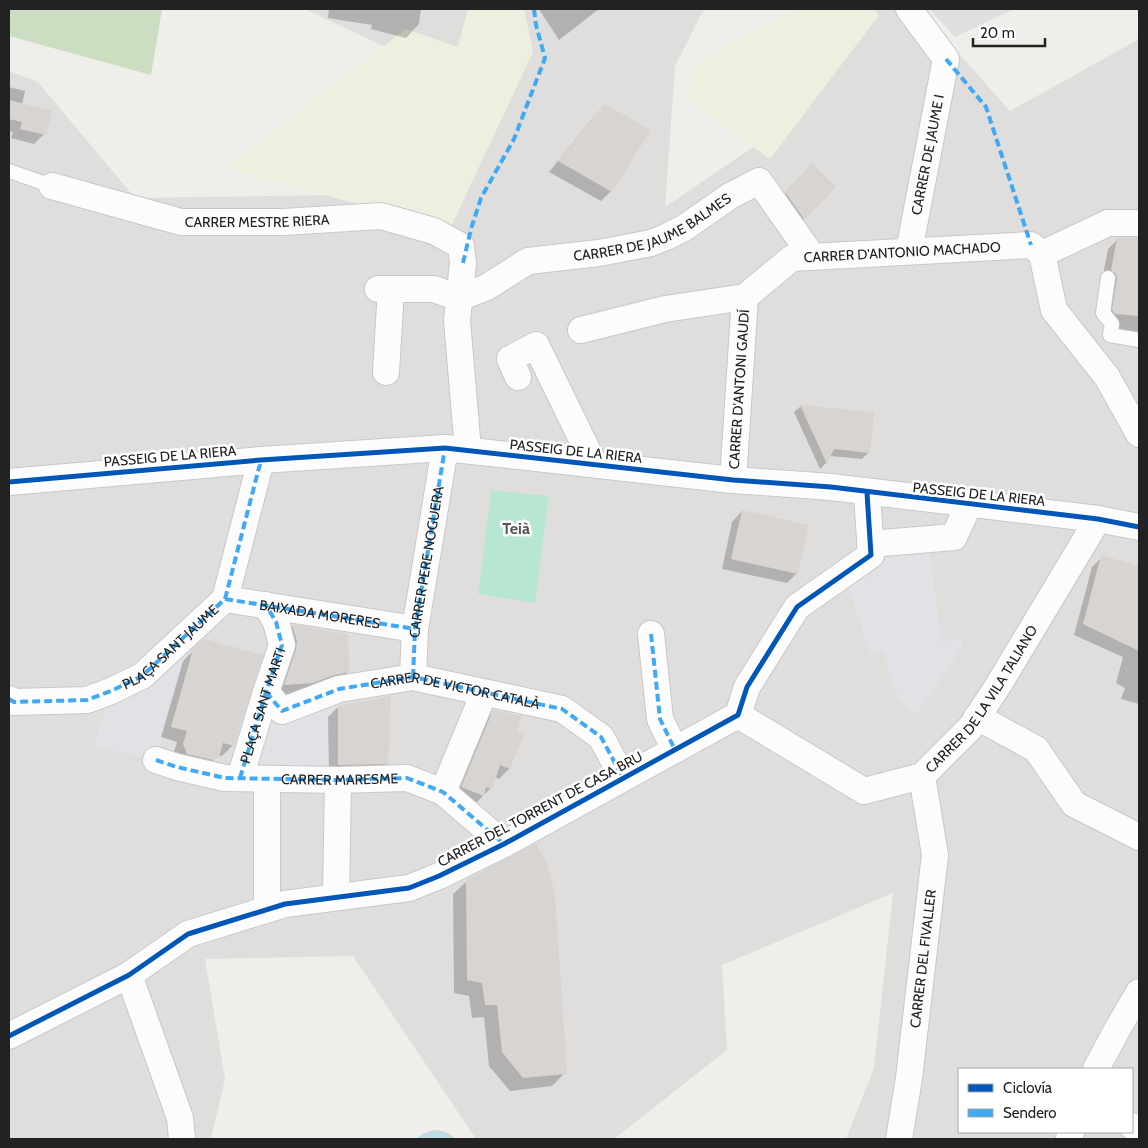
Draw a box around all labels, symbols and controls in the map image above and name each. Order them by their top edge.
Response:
scale bar [973,15,1046,47]
text: 20 m [980,24,1015,42]
street label: CARRER DE JAUME I [907,93,948,217]
street label: CARRER DE JAUME BALMES [572,189,734,265]
street label: CARRER MESTRE RIERA [185,210,330,231]
street label: CARRER D'ANTONIO MACHADO [803,238,1001,266]
street label: CARRER D'ANTONI GAUDÍ [725,308,753,470]
street label: PASSEIG DE LA RIERA [509,435,643,467]
street label: PASSEIG DE LA RIERA [103,441,237,471]
street label: PASSEIG DE LA RIERA [912,478,1046,510]
street label: CARRER PERE NOGUERA [406,484,448,638]
district label: Teià [502,519,530,538]
street label: BAIXADA MORERES [258,596,381,632]
street label: PLAÇA SANT JAUME [119,600,223,693]
street label: CARRER DE LA VILA TALIANO [921,622,1041,777]
street label: PLAÇA SANT MARTI [236,645,289,766]
street label: CARRER DE VICTOR CATALÀ [369,668,542,713]
street label: CARRER DEL TORRENT DE CASA BRU [434,747,646,871]
street label: CARRER MARESME [281,769,399,789]
street label: CARRER DEL FIVALLER [906,888,940,1029]
legend [958,1068,1133,1133]
text: Ciclovía [1003,1079,1053,1097]
text: Sendero [1003,1104,1057,1122]

